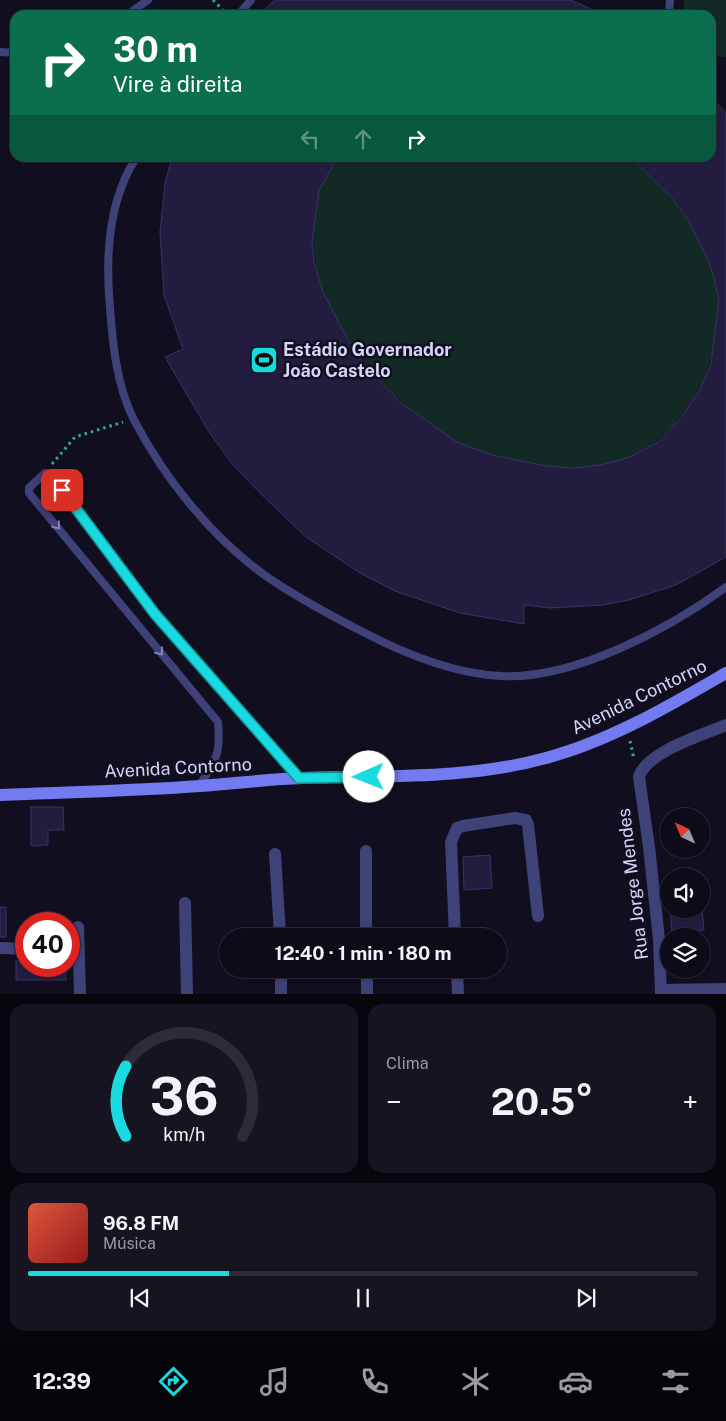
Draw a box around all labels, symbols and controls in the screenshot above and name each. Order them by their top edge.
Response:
text: 30 m [113,29,198,70]
icon: right [30,30,95,95]
text: Vire à direita [113,71,243,97]
icon: left [296,125,324,153]
icon: ahead [349,125,377,153]
icon: right [402,125,430,153]
place label: Estádio Governador João Castelo [283,339,452,381]
sports icon: Estádio Governador João Castelo [249,345,279,375]
pin [41,469,83,511]
icon: arrive [48,476,76,504]
one-way arrow [51,521,60,530]
one-way arrow [155,646,163,655]
street label: Avenida Contorno [568,655,710,738]
position arrow [342,750,394,802]
street label: Avenida Contorno [104,753,252,782]
street label: Rua Jorge Mendes [613,807,652,961]
north arrow [660,808,710,858]
map controls [660,808,710,978]
button: sound [660,868,710,918]
speed limit sign: 40 [15,912,80,977]
button: layers [660,928,710,978]
text: 12:40 · 1 min · 180 m [274,942,452,964]
text: Clima [386,1054,429,1073]
text: 36 [150,1066,218,1127]
text: 20.5° [491,1079,593,1124]
text: − [386,1085,402,1118]
text: + [682,1085,698,1118]
text: km/h [163,1124,205,1145]
text: 96.8 FM [103,1212,179,1234]
text: Música [103,1234,156,1253]
icon: previous [126,1284,154,1312]
icon: pause [349,1284,377,1312]
icon: next [572,1284,600,1312]
icon: directions [156,1364,191,1399]
icon: music [257,1364,292,1399]
icon: phone [357,1364,392,1399]
icon: climate [458,1364,493,1399]
icon: car [558,1364,593,1399]
icon: filters [658,1364,693,1399]
text: 12:39 [33,1368,91,1394]

